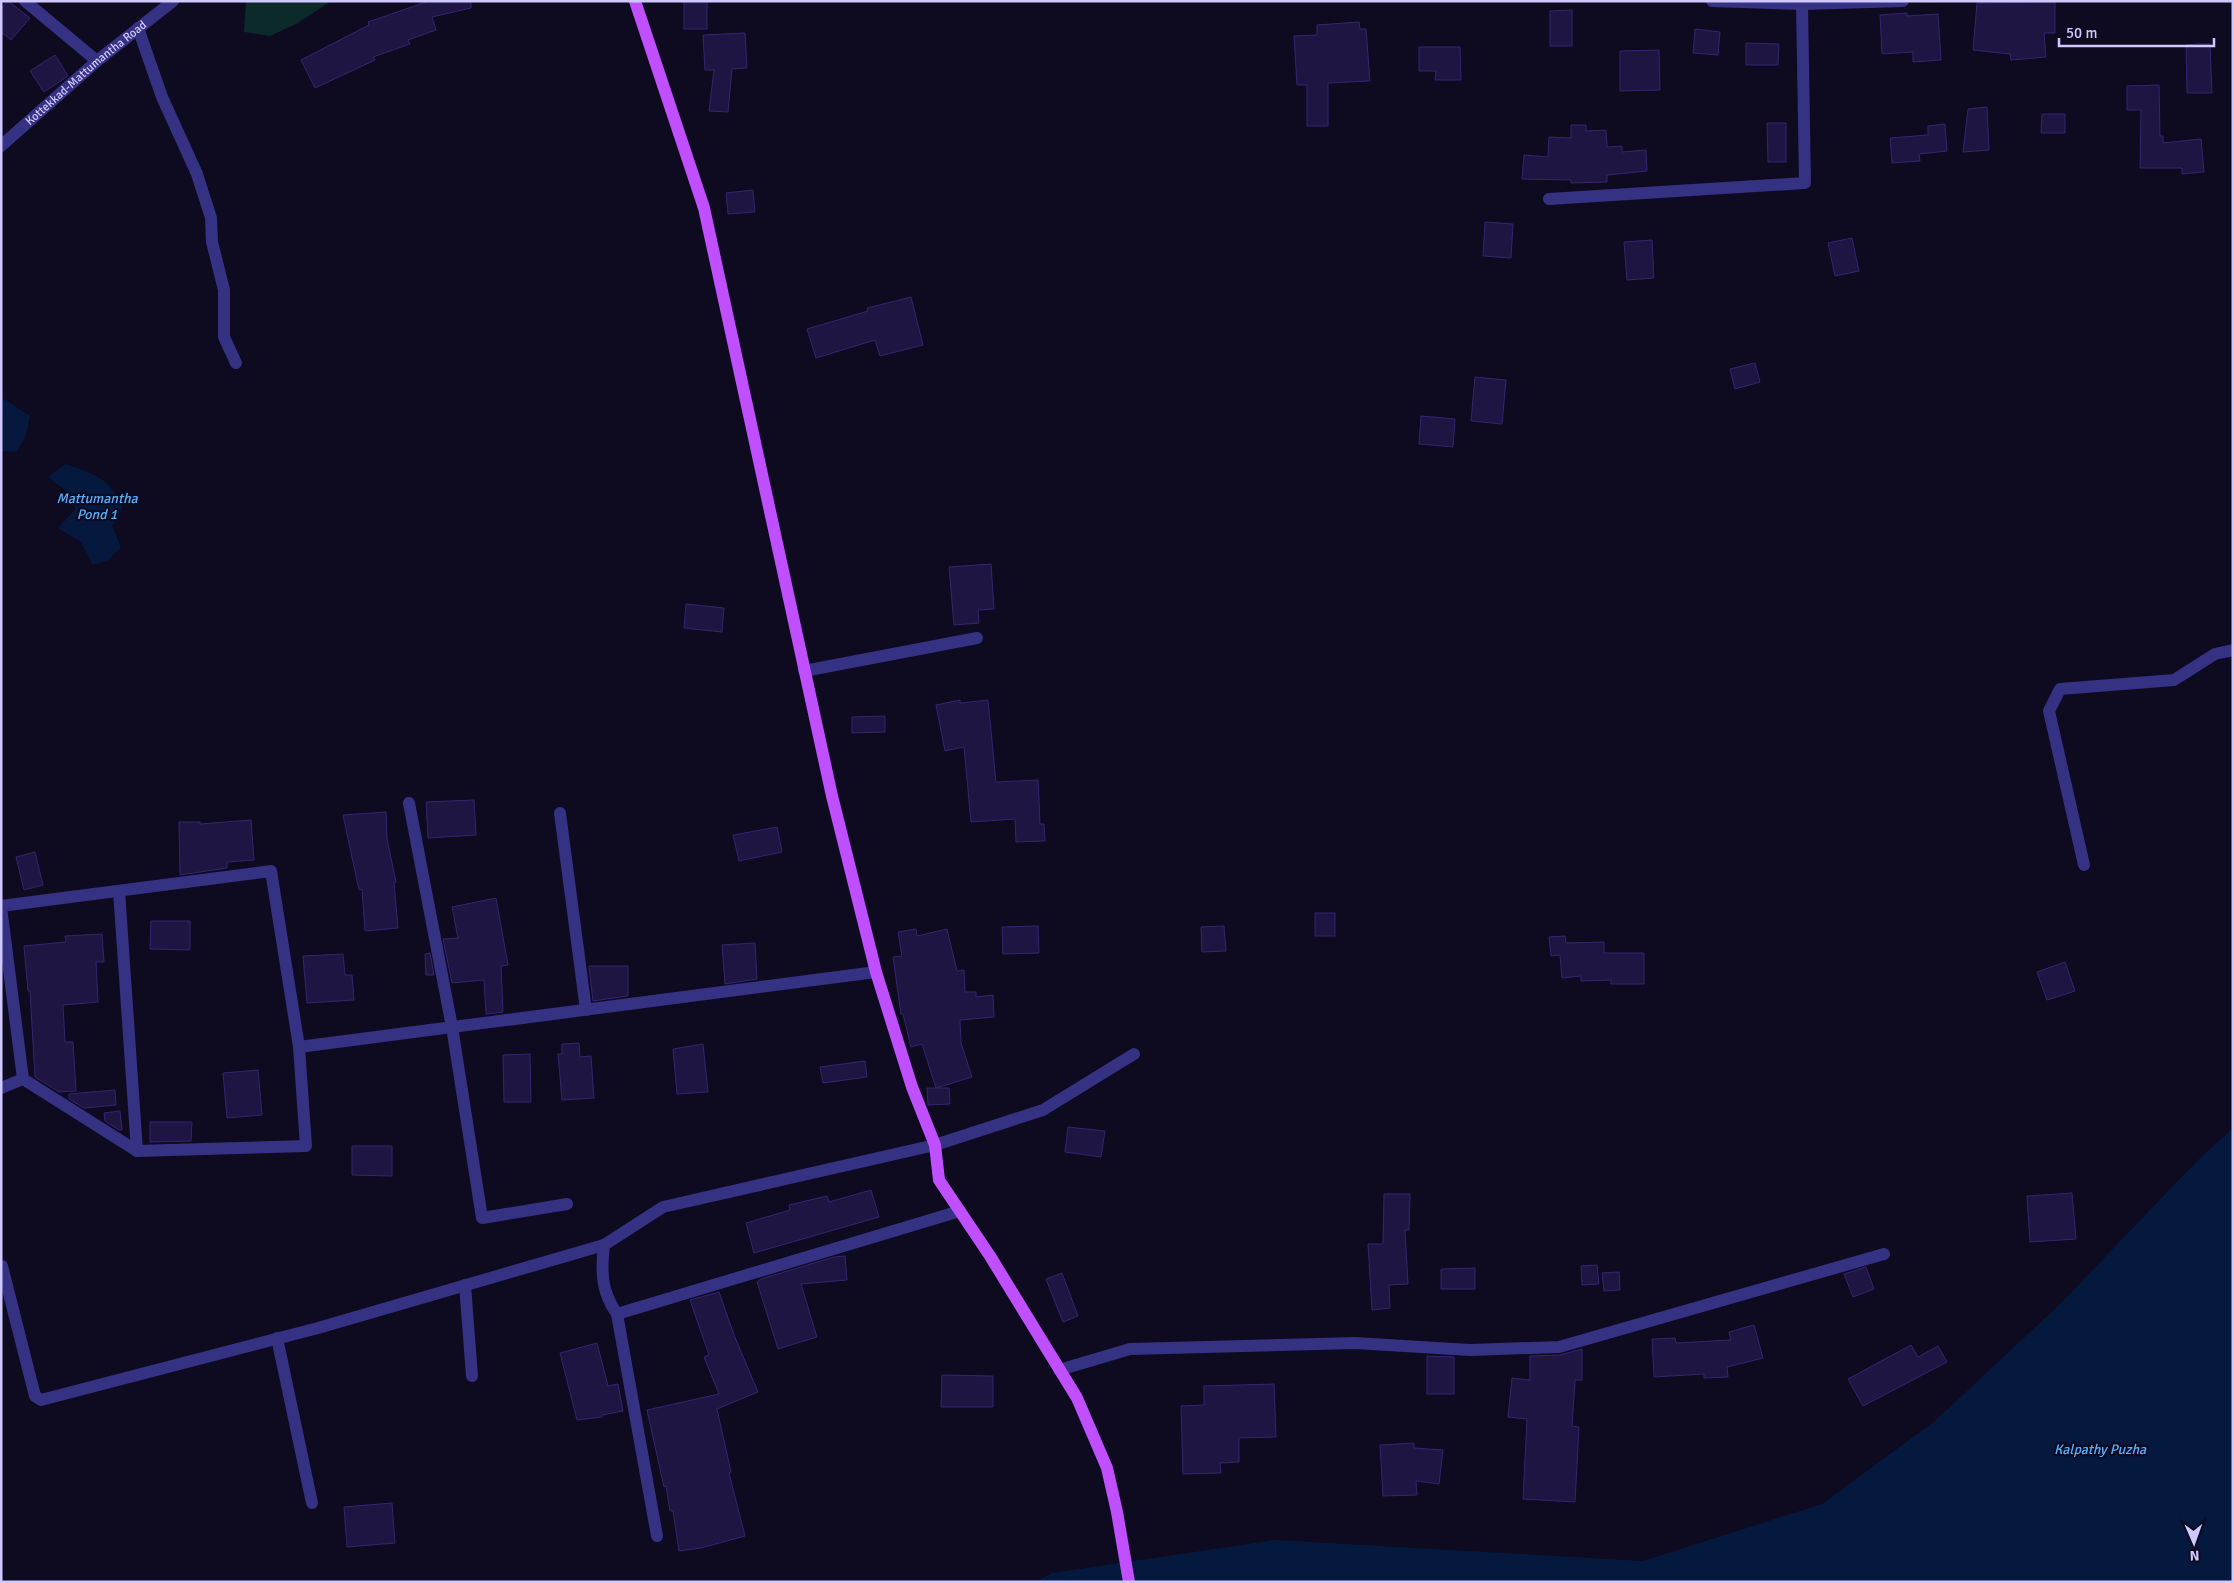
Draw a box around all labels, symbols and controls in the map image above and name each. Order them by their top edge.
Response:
scale bar [2059,15,2214,47]
street label: Kottekkad-Mattumantha Road [22,18,150,129]
text: 50 m [2066,24,2097,42]
water label: Mattumantha Pond 1 [56,490,139,523]
water label: Kalpathy Puzha [2054,1441,2147,1458]
north arrow [2169,1518,2219,1568]
text: N [2189,1547,2200,1564]

